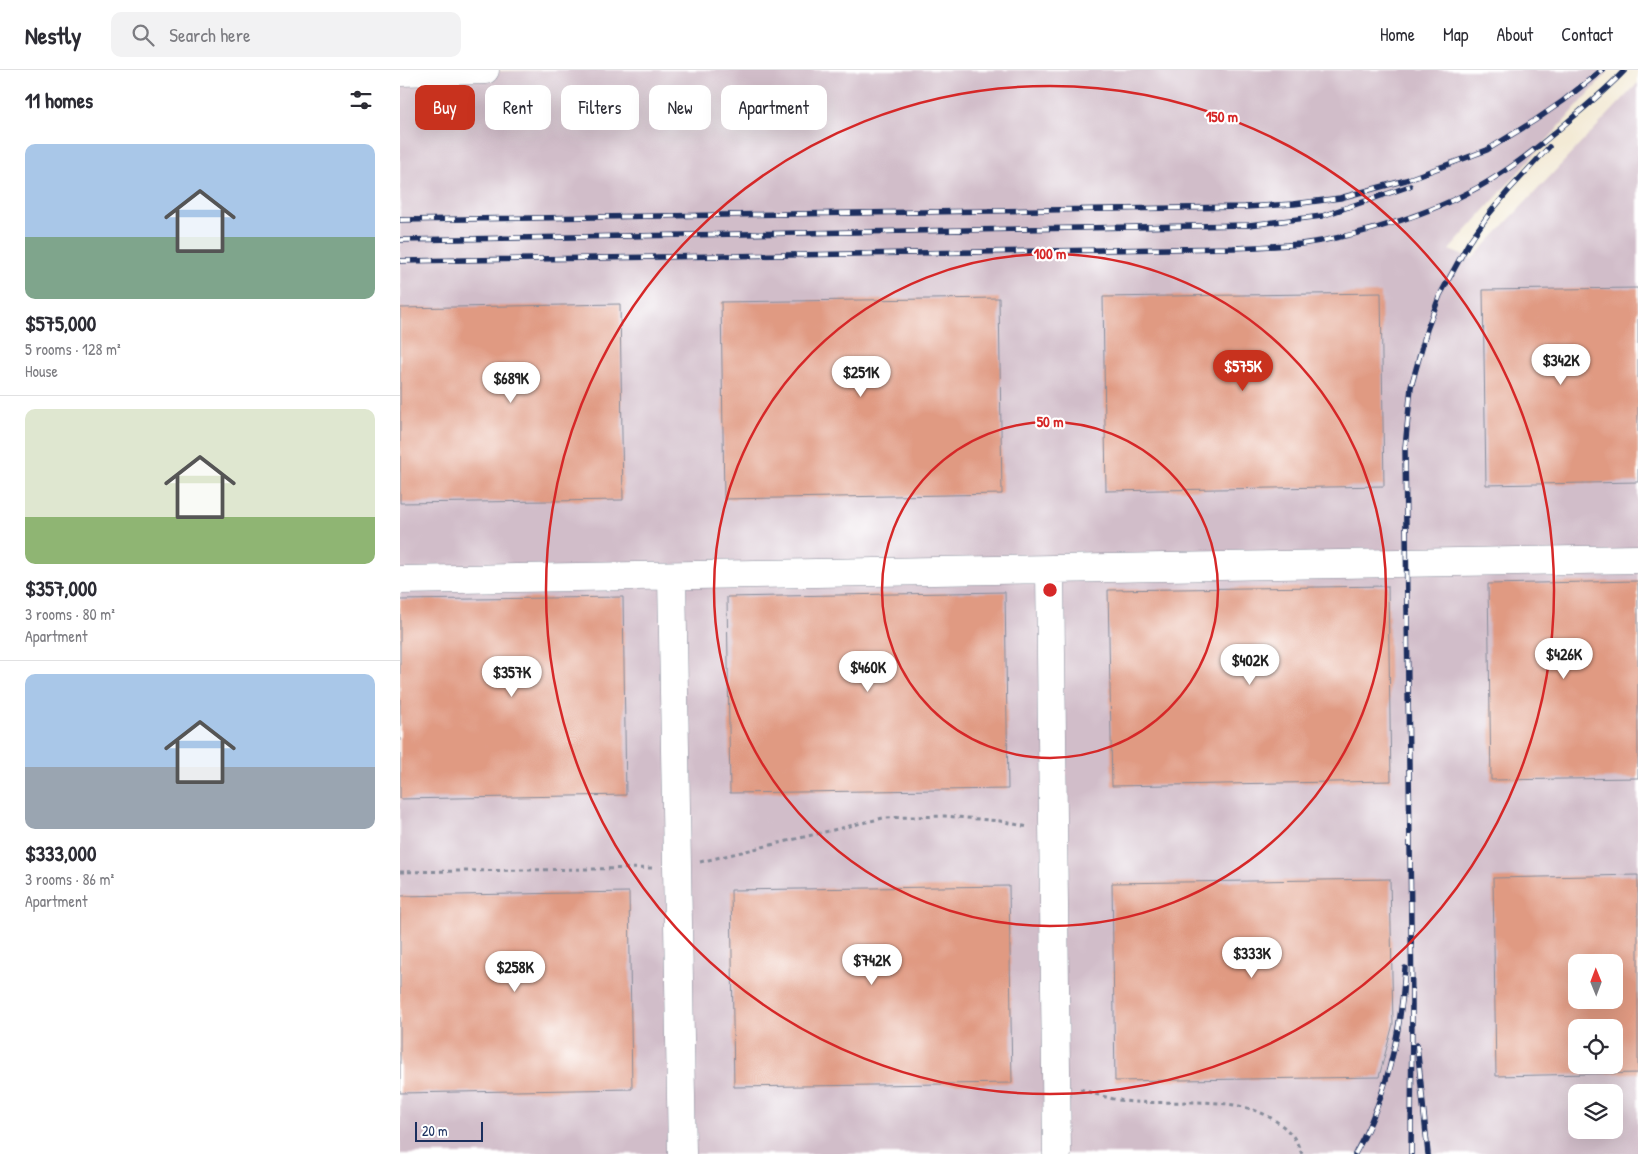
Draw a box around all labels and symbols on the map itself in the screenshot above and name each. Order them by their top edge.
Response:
text: 150 m [1206,106,1238,127]
text: 100 m [1034,243,1066,264]
pin: $342K [1526,344,1596,386]
pin: $575K [1208,350,1278,392]
pin: $251K [826,356,896,398]
pin: $689K [476,362,546,404]
text: 50 m [1037,411,1063,432]
centre of rings [1041,581,1059,599]
pin: $426K [1529,638,1599,680]
pin: $402K [1215,644,1285,686]
pin: $460K [833,650,903,693]
pin: $357K [477,656,547,698]
pin: $333K [1217,936,1287,979]
pin: $742K [837,944,907,986]
pin: $258K [480,950,550,993]
north arrow [1568,954,1622,1009]
scale bar [415,1119,482,1142]

